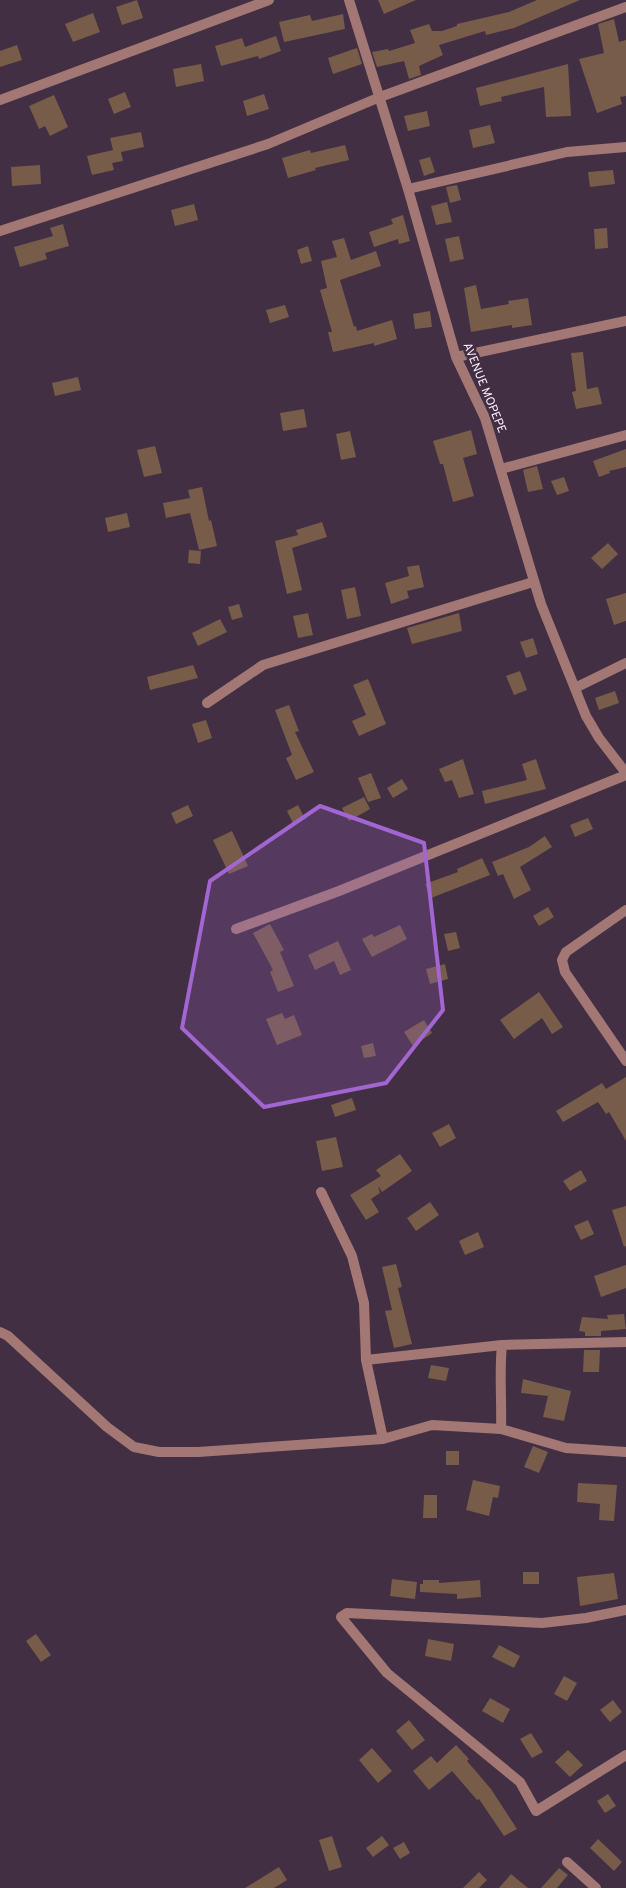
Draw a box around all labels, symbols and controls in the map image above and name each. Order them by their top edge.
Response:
street label: AVENUE MOPEPE [459,340,509,436]

